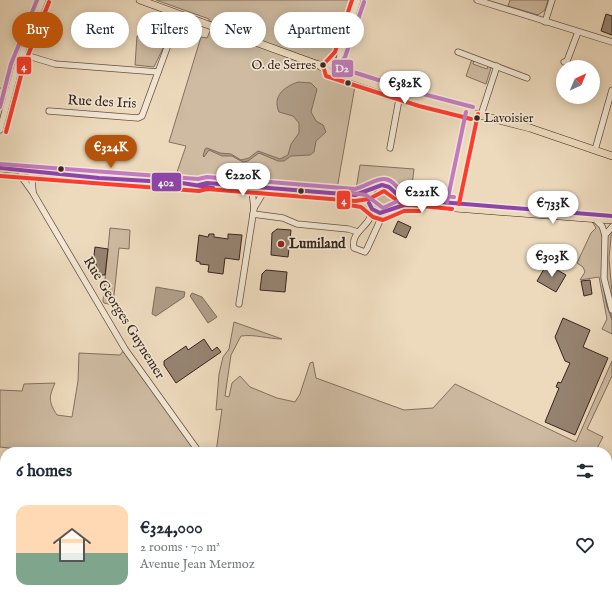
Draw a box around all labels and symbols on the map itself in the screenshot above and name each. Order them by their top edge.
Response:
line badge: 4 [16,56,32,75]
place label: O. de Serres [251,57,316,74]
line badge: D2 [331,59,354,78]
text: 4 [20,60,27,74]
marker: O. de Serres [318,60,328,70]
north arrow [556,60,600,104]
text: D2 [335,62,350,76]
pin: €382K [377,71,433,105]
unlabelled marker [343,78,353,88]
street label: Rue des Iris [67,91,137,113]
place label: Lavoisier [484,110,534,127]
marker: Lavoisier [472,113,482,123]
pin: €324K [83,135,139,169]
pin: €220K [215,163,271,197]
unlabelled marker [56,164,66,174]
line badge: 402 [151,172,182,192]
text: 402 [157,176,175,190]
pin: €221K [394,180,450,214]
unlabelled marker [296,186,306,196]
line badge: 4 [336,190,351,210]
pin: €733K [525,191,581,225]
text: 4 [340,194,347,208]
place label: Lumiland [289,235,346,253]
marker: Lumiland [276,239,286,249]
pin: €303K [524,244,580,278]
street label: Rue Georges Guynemer [79,253,169,383]

